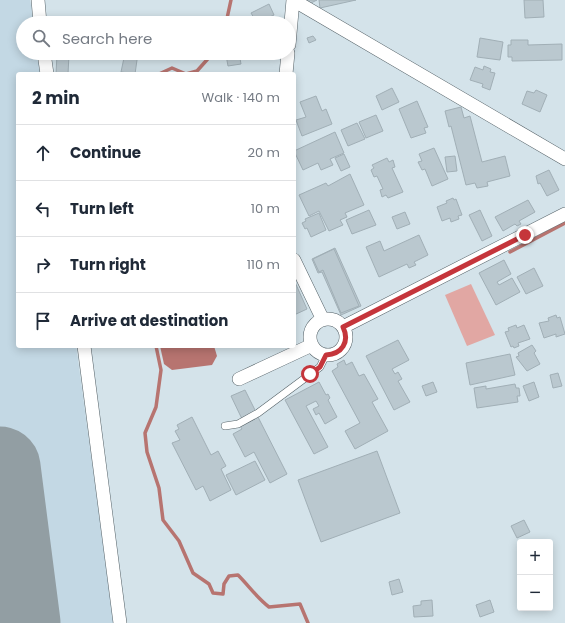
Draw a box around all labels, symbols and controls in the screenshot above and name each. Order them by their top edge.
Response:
search box [16,16,296,60]
icon: search [30,27,52,49]
text: Search here [62,28,152,49]
text: 2 min [32,86,80,110]
text: Walk · 140 m [202,88,280,107]
icon: ahead [32,142,54,164]
text: Continue [70,142,141,163]
text: 20 m [247,143,280,162]
icon: left [32,198,54,220]
text: Turn left [70,198,134,219]
text: 10 m [251,199,280,218]
route end [516,226,534,244]
icon: right [32,254,54,276]
text: Turn right [70,254,146,275]
text: 110 m [247,255,280,274]
icon: arrive [32,310,54,332]
text: Arrive at destination [70,310,228,331]
route start [301,365,319,383]
map controls [517,539,553,611]
button: + [517,539,553,575]
button: − [517,575,553,611]

